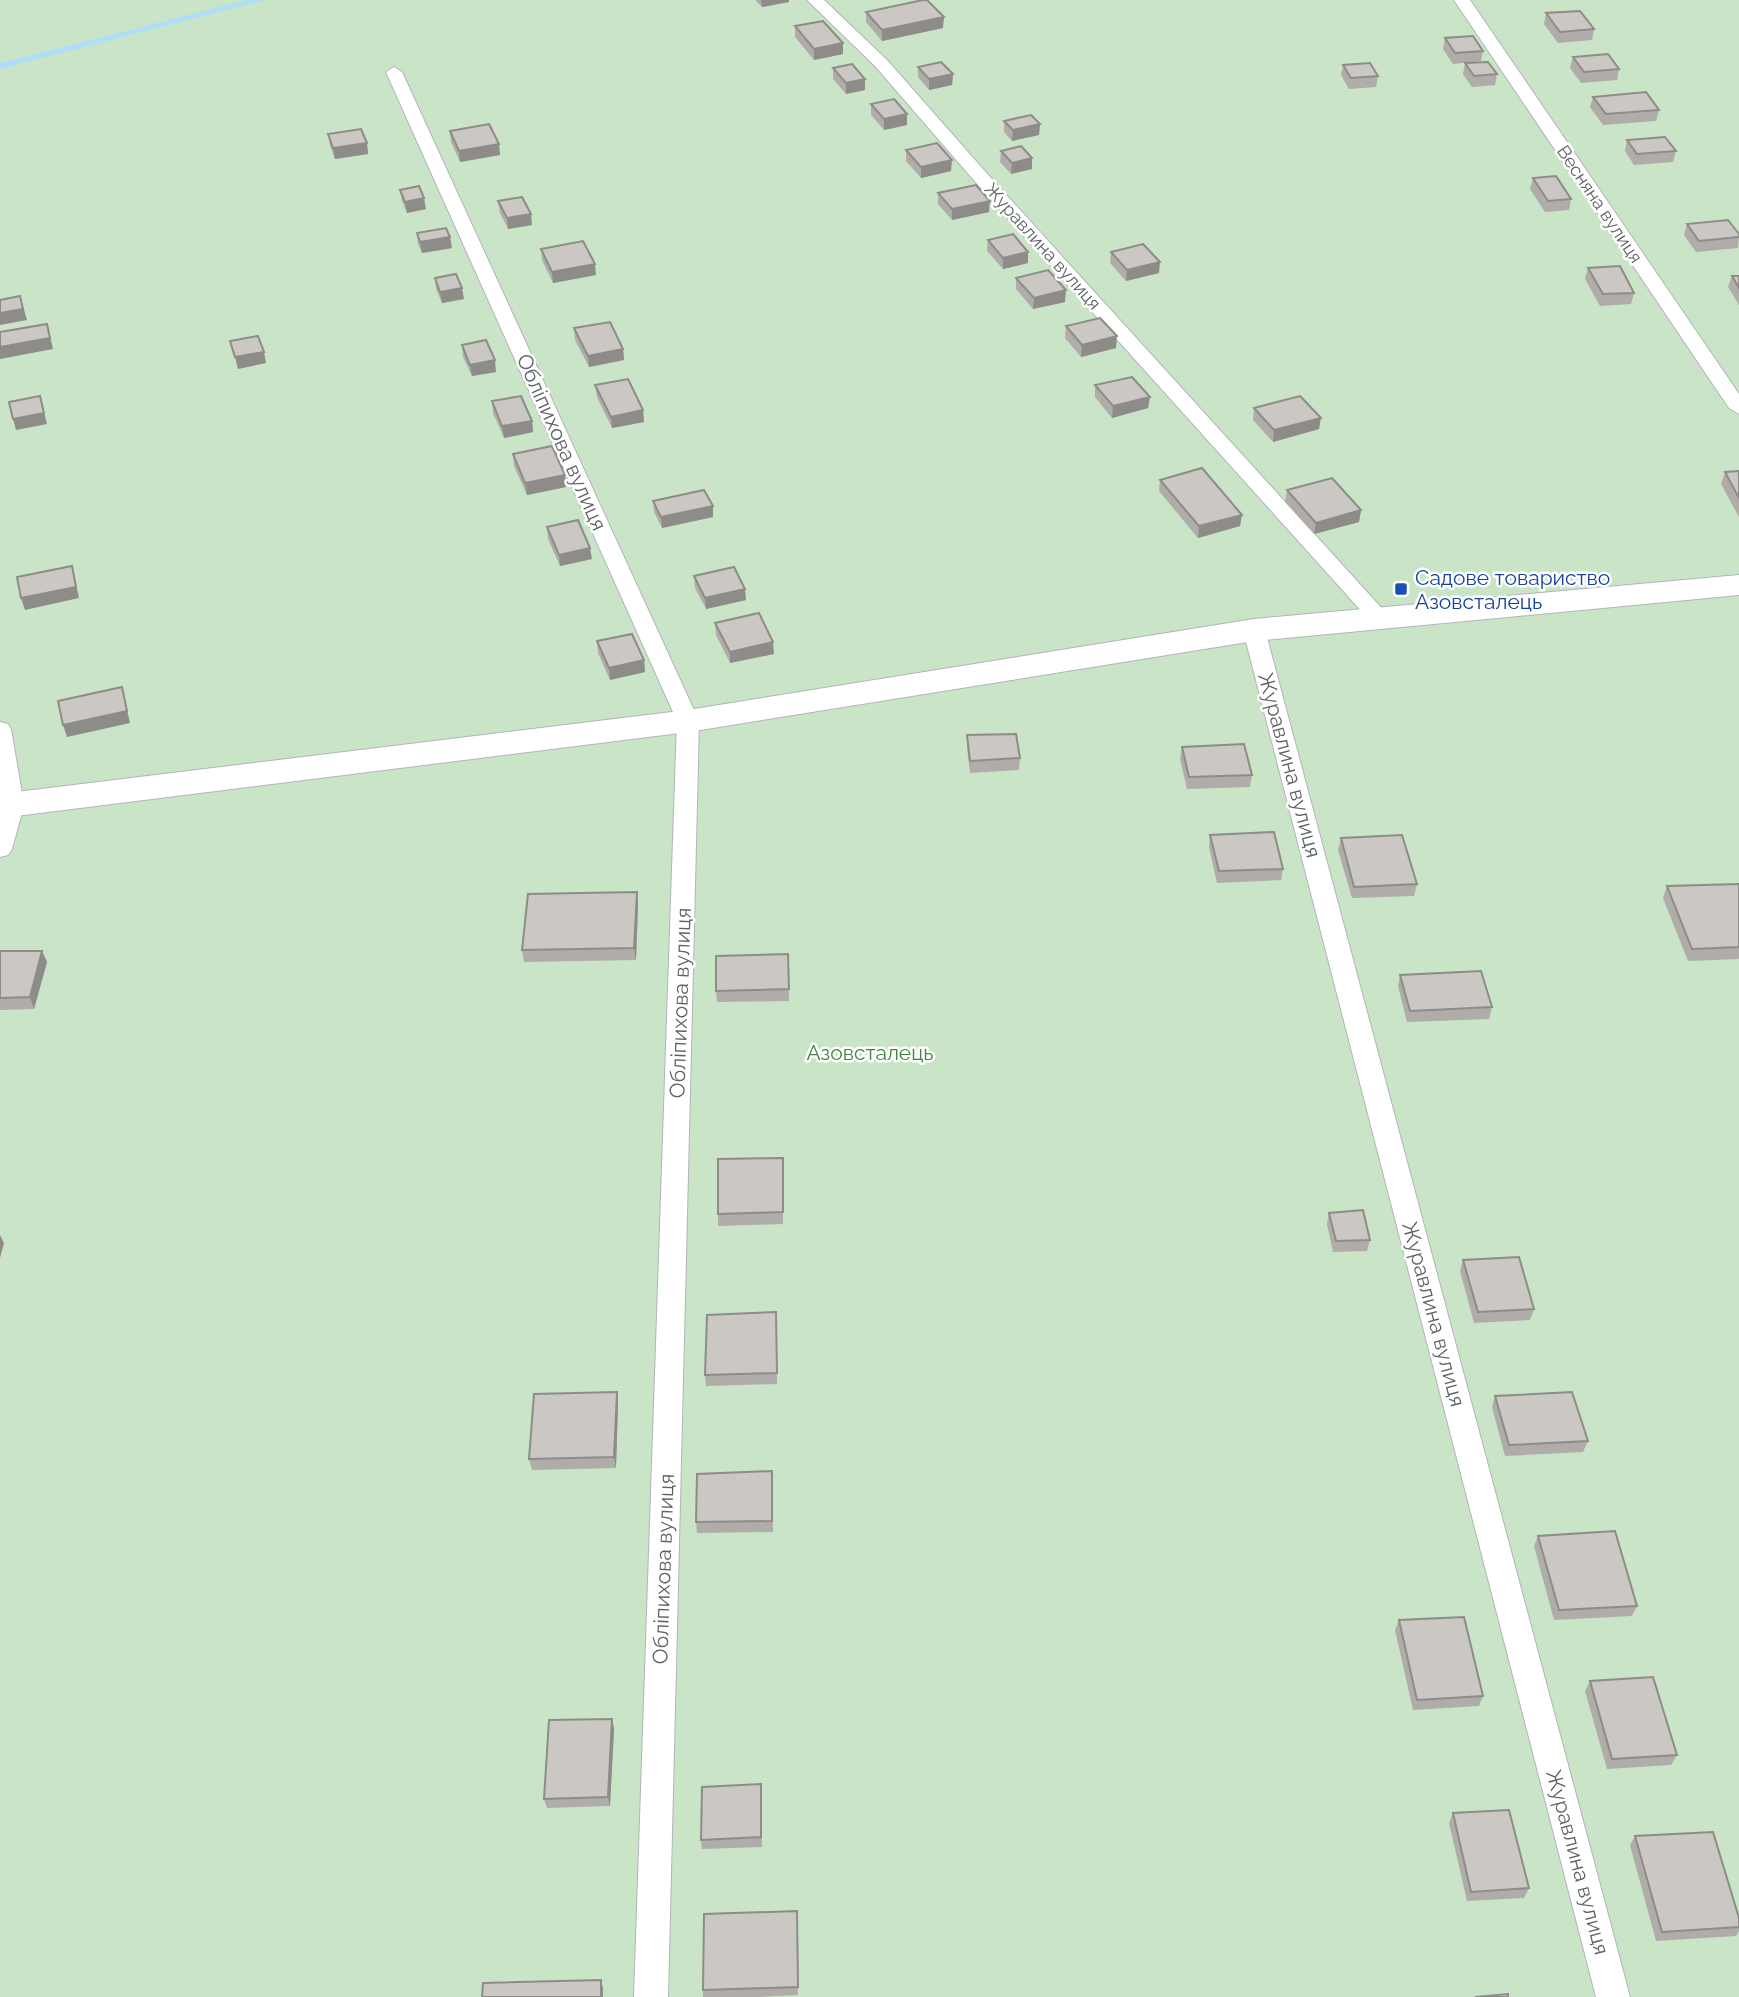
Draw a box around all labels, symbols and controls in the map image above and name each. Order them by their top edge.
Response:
street label: Весняна вулиця [1553,141,1647,267]
street label: Журавлина вулиця [981,178,1105,314]
street label: Обліпихова вулиця [512,350,612,534]
place label: Садове товариство Азовсталець [1415,565,1610,614]
marker: Садове товариство Азовсталець [1393,581,1409,597]
street label: Журавлина вулиця [1253,670,1327,860]
street label: Обліпихова вулиця [664,907,696,1099]
park label: Азовсталець [806,1040,934,1065]
street label: Журавлина вулиця [1397,1219,1471,1409]
street label: Обліпихова вулиця [647,1473,679,1665]
street label: Журавлина вулиця [1541,1767,1615,1957]

